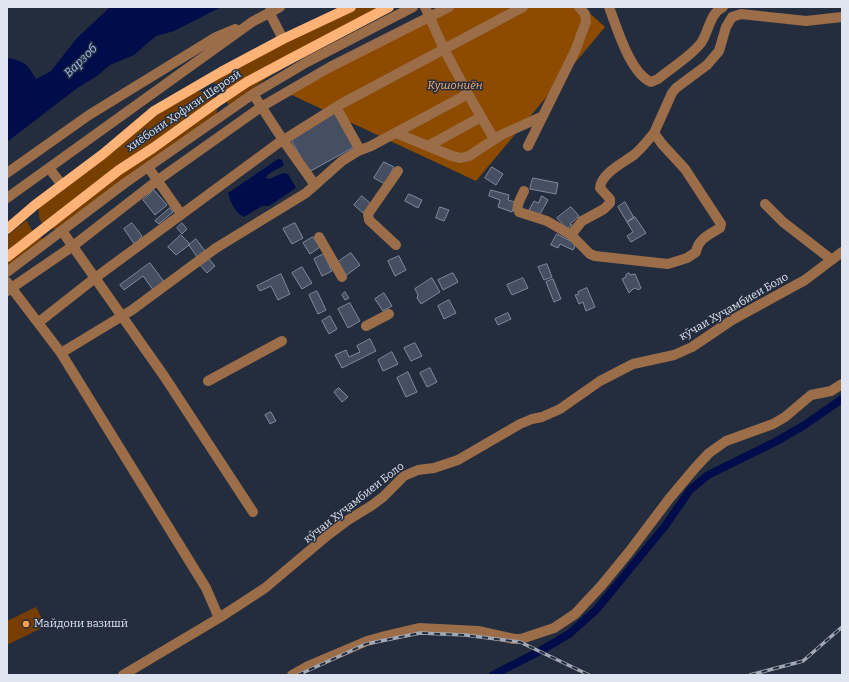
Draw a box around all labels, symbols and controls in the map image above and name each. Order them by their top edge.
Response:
water label: Варзоб [61,41,101,81]
street label: хиёбони Ҳофизи Шерозӣ [124,68,244,154]
park label: Кушониён [427,79,483,93]
street label: кӯчаи Хуҷамбиеи Боло [677,270,791,344]
street label: кӯчаи Хуҷамбиеи Боло [301,460,407,546]
place label: Майдони вазишӣ [34,617,128,631]
marker: Майдони вазишӣ [21,619,31,629]

